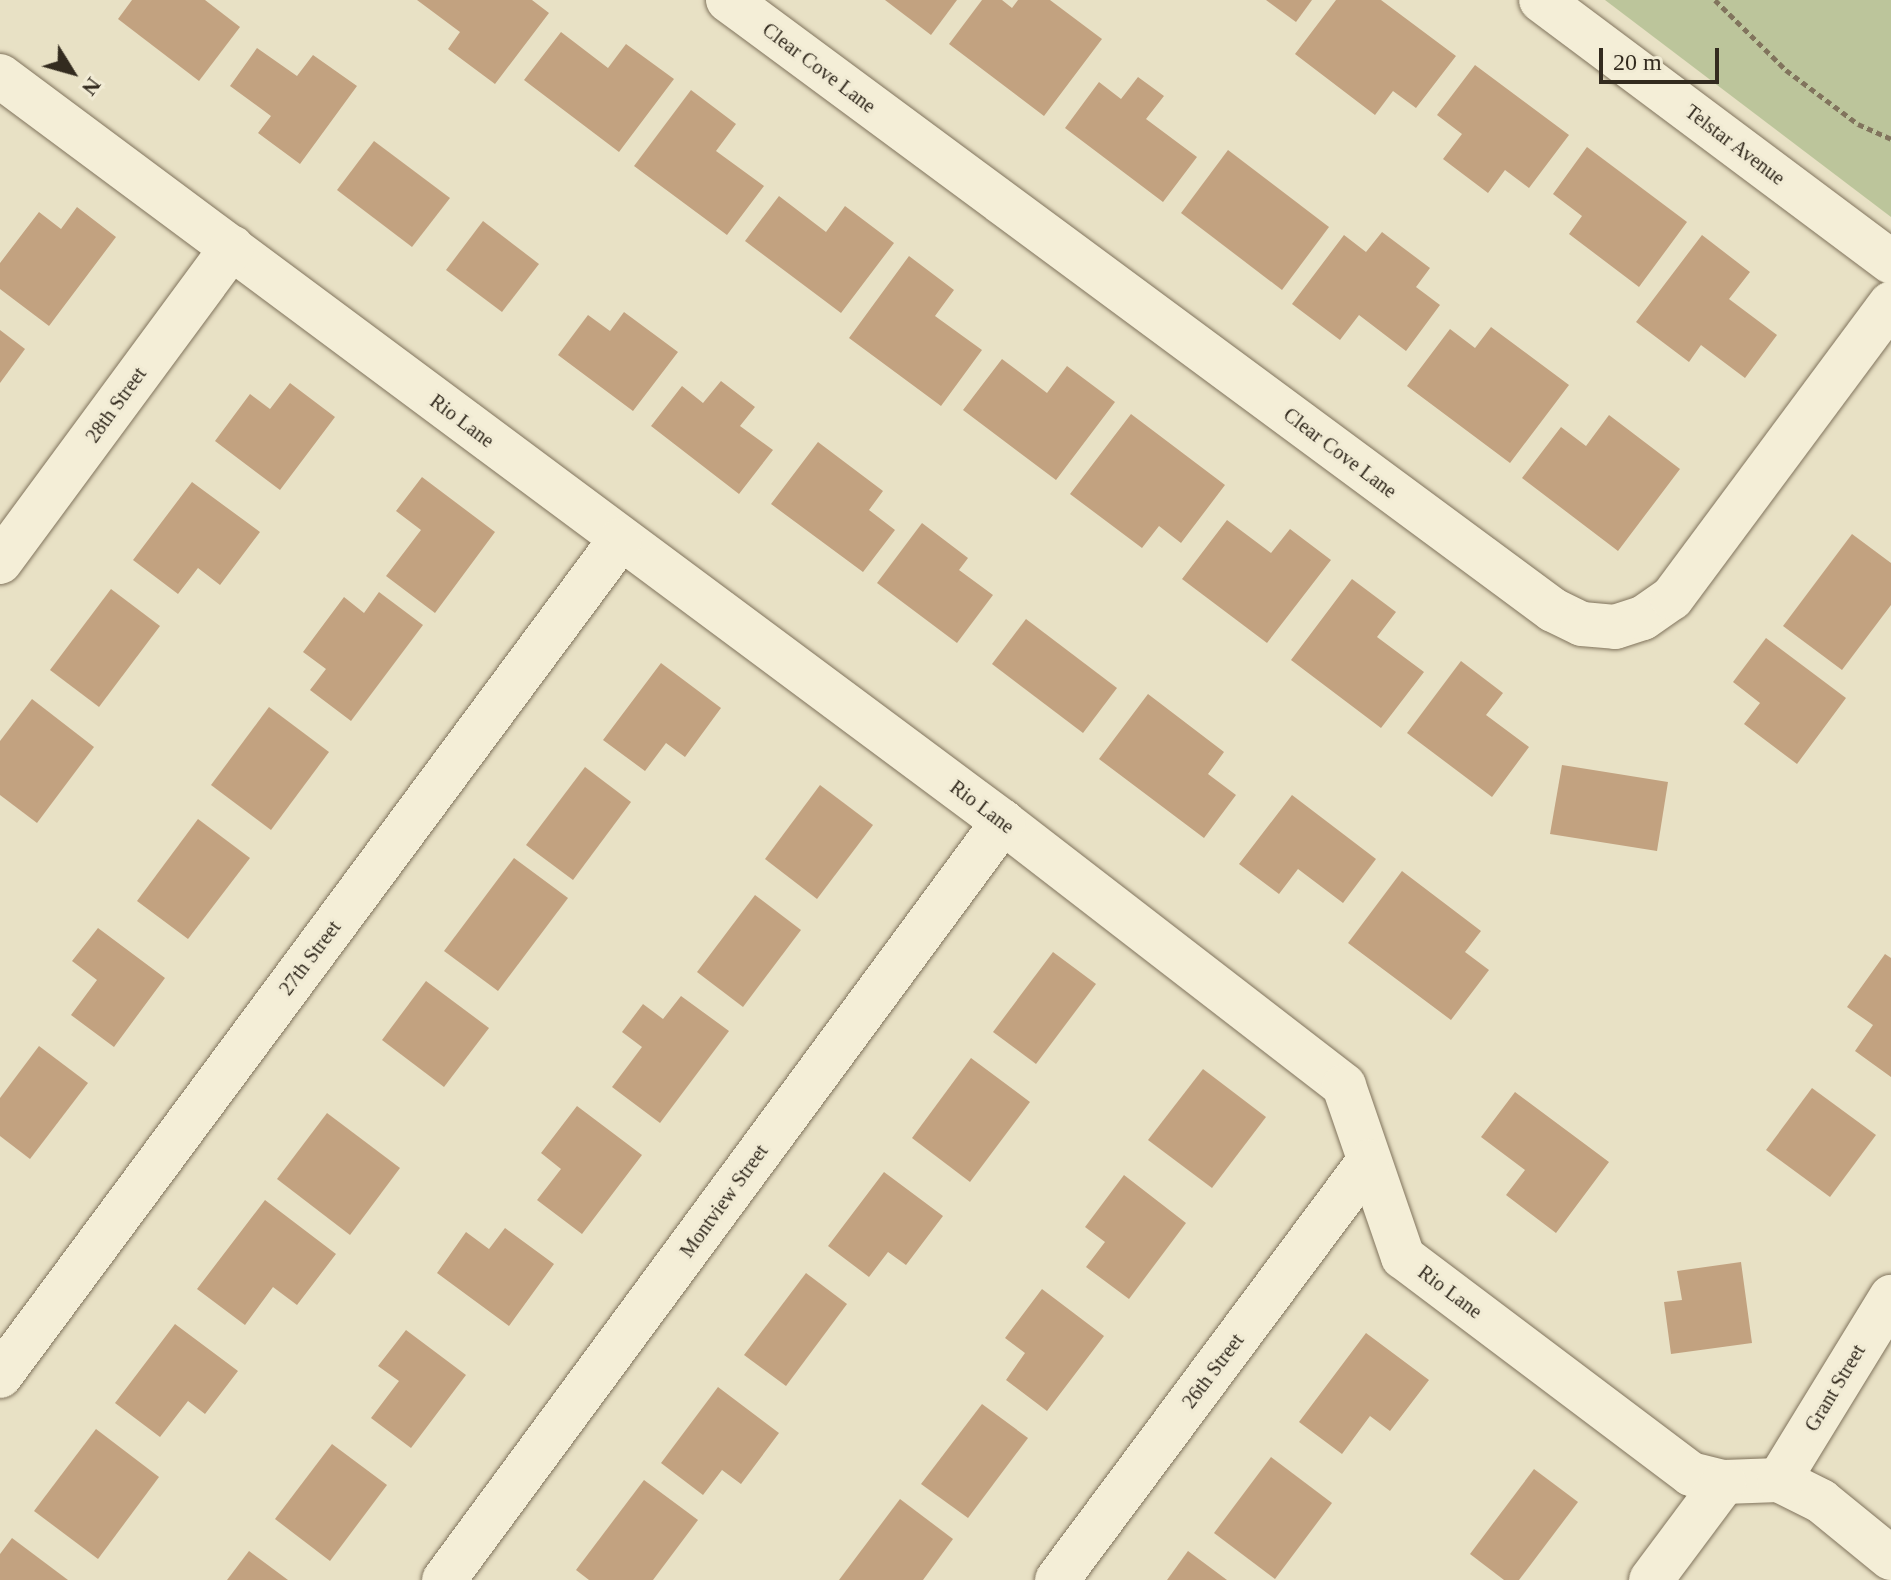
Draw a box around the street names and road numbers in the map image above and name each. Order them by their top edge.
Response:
street label: Clear Cove Lane [758,18,880,118]
street label: Telstar Avenue [1680,99,1790,191]
street label: 28th Street [81,363,151,447]
street label: Rio Lane [425,389,499,453]
street label: Clear Cove Lane [1279,403,1401,503]
street label: Rio Lane [945,775,1019,839]
street label: 27th Street [274,916,346,1000]
street label: Montview Street [675,1140,773,1262]
street label: Rio Lane [1413,1260,1487,1324]
street label: 26th Street [1177,1329,1249,1413]
street label: Grant Street [1800,1340,1870,1436]

